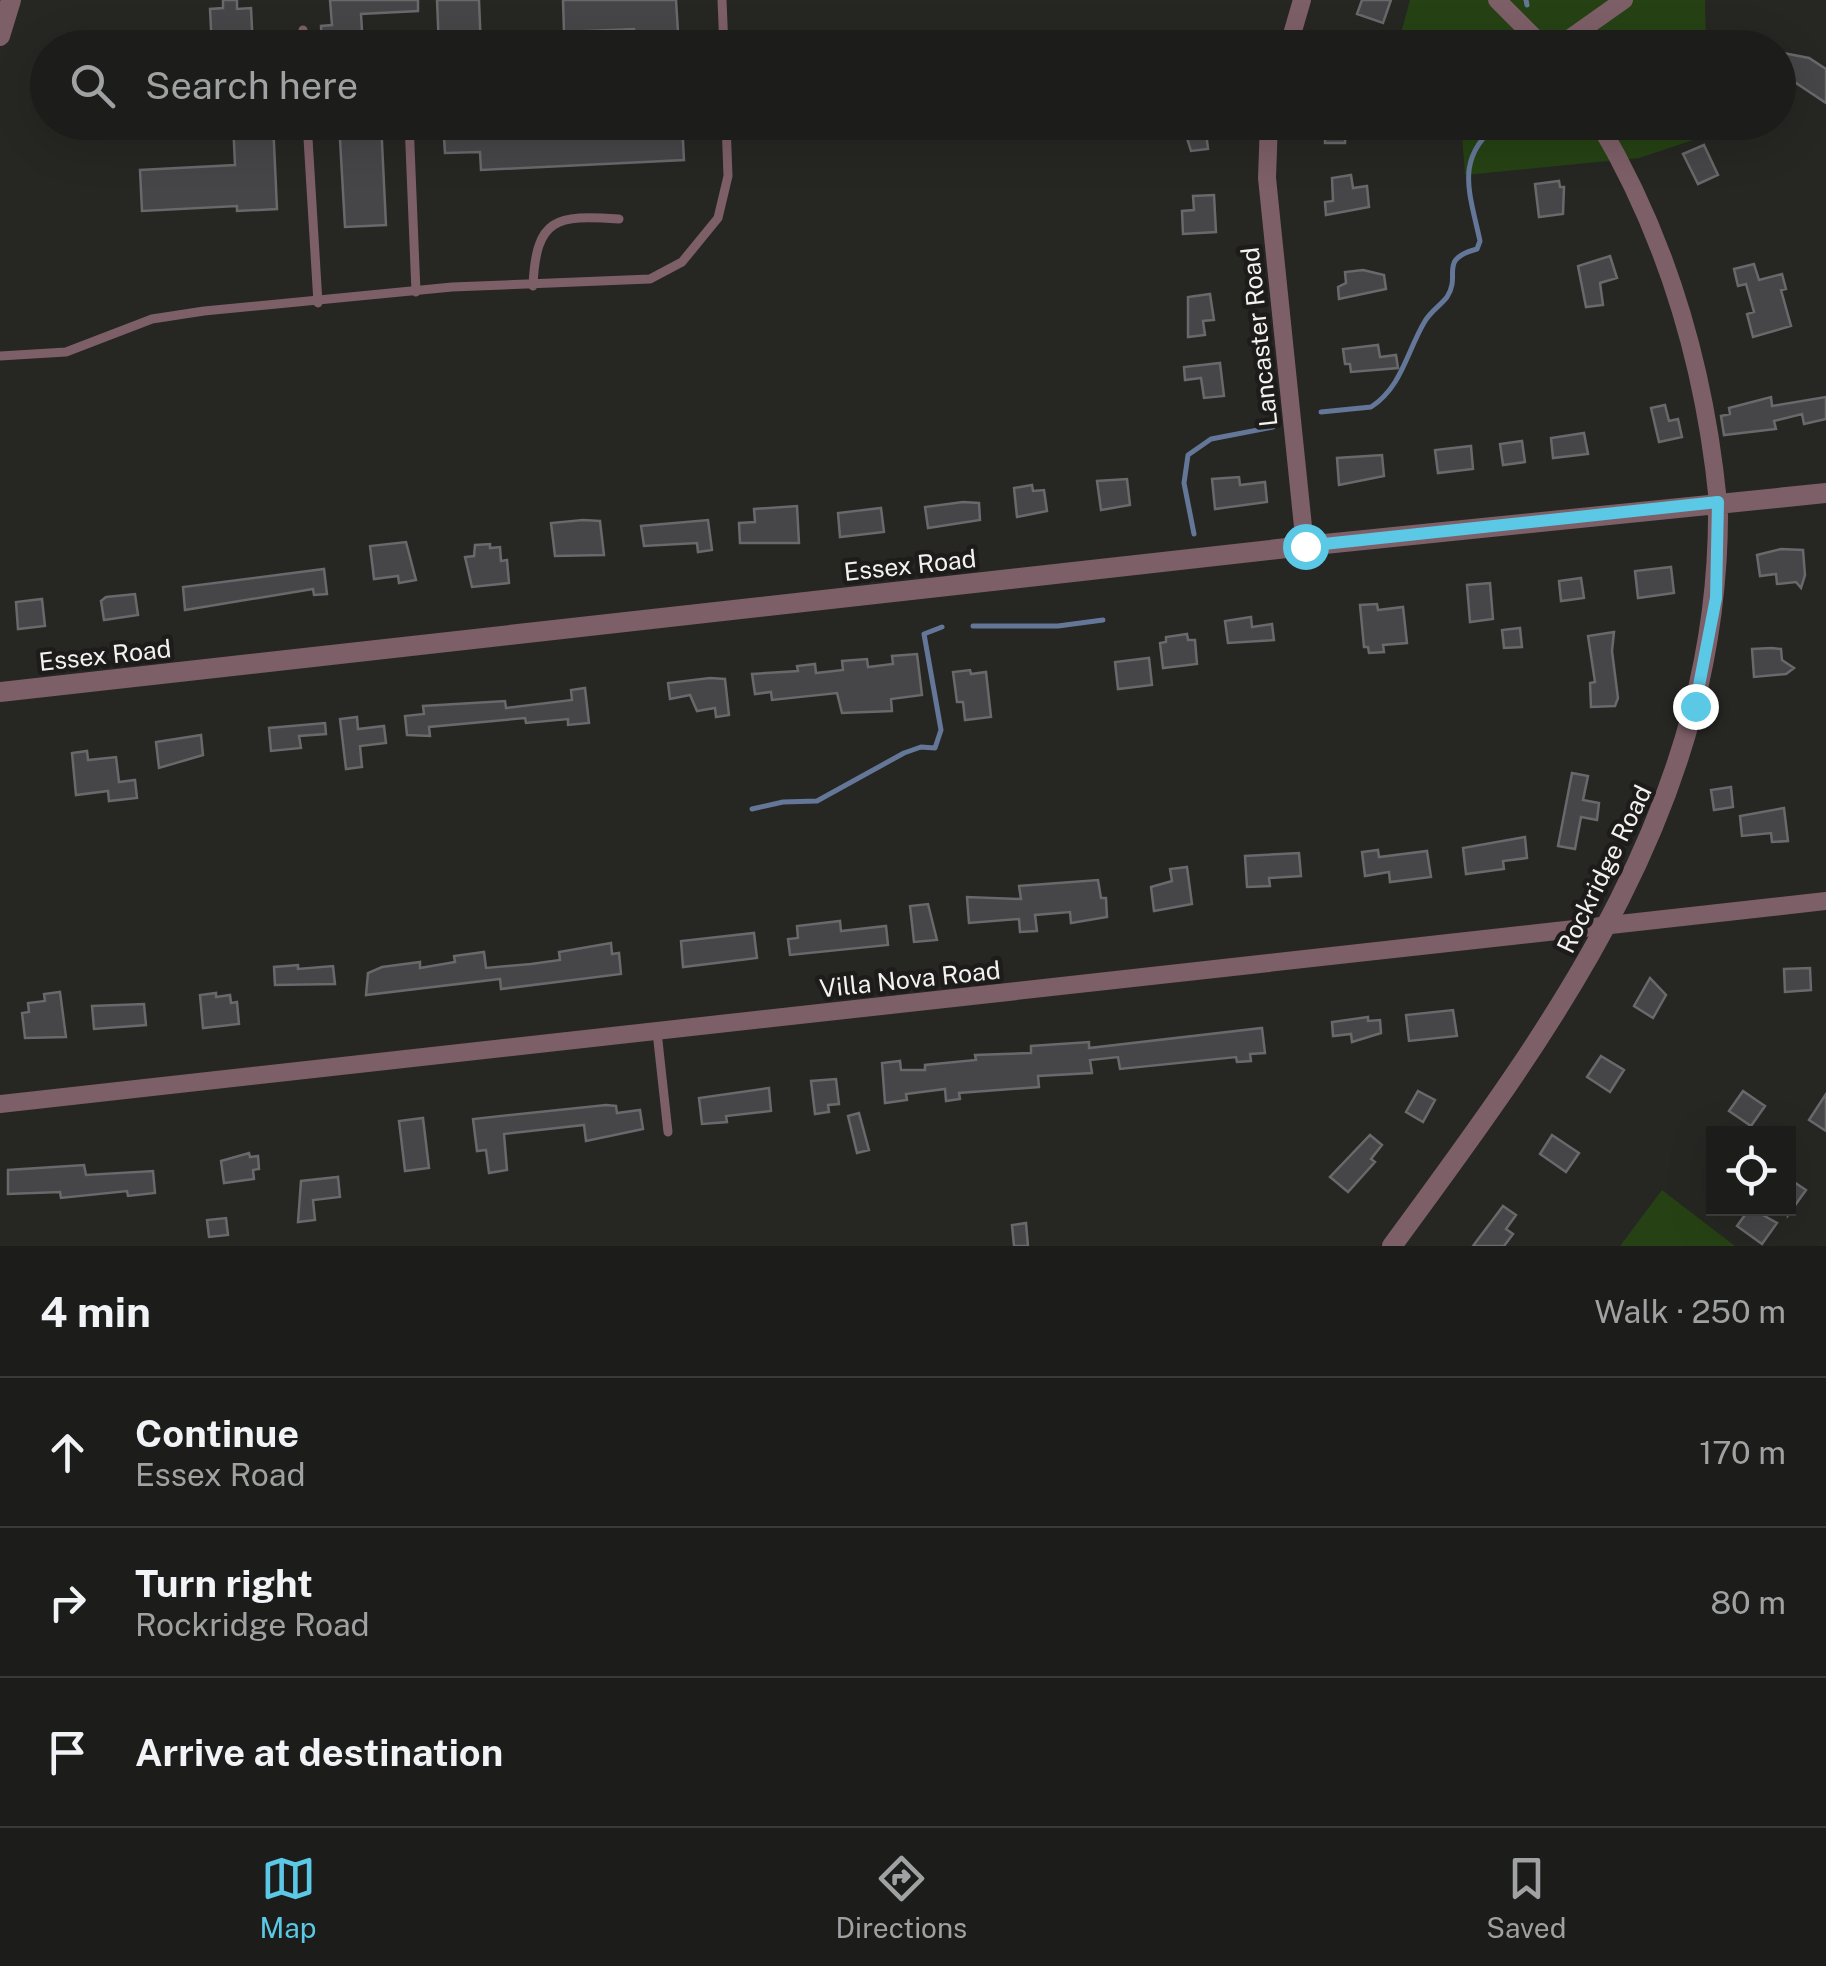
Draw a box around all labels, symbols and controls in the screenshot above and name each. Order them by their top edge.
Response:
search box [30,30,1796,140]
icon: search [65,58,120,113]
text: Search here [145,63,358,108]
street label: Lancaster Road [1235,246,1283,428]
route start [1283,524,1329,570]
street label: Essex Road [842,543,978,587]
street label: Essex Road [37,633,173,677]
route end [1673,684,1719,730]
street label: Rockridge Road [1550,780,1658,958]
street label: Villa Nova Road [818,955,1002,1003]
map controls [1706,1126,1796,1216]
button: locate [1706,1126,1796,1216]
text: 4 min [40,1287,151,1336]
text: Walk · 250 m [1594,1293,1786,1330]
text: Continue [135,1411,299,1456]
icon: ahead [40,1425,95,1480]
text: 170 m [1699,1434,1786,1471]
text: Essex Road [135,1456,306,1493]
text: Turn right [135,1561,313,1606]
icon: right [40,1575,95,1630]
text: 80 m [1710,1584,1786,1621]
text: Rockridge Road [135,1606,370,1643]
icon: arrive [40,1725,95,1780]
text: Arrive at destination [135,1730,503,1775]
tab: Map [260,1851,316,1944]
tab: Directions [836,1851,967,1944]
tab: Saved [1486,1851,1566,1944]

